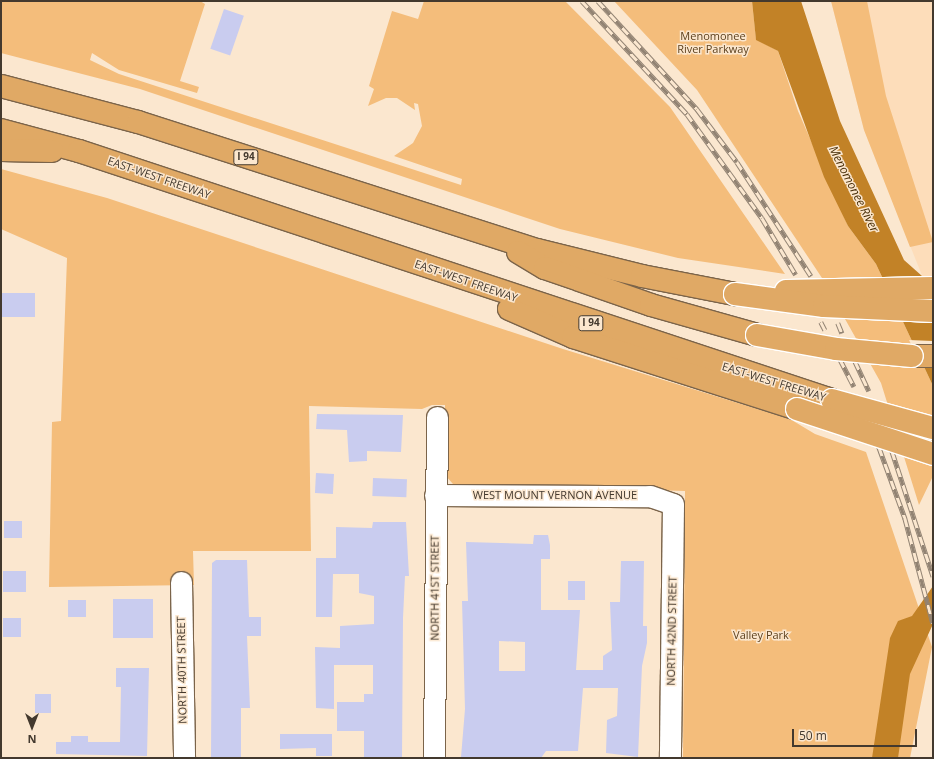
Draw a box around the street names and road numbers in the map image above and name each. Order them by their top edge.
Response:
road number: I 94 [233,149,259,165]
street label: EAST-WEST FREEWAY [106,154,212,202]
street label: EAST-WEST FREEWAY [413,257,519,305]
road number: I 94 [578,315,604,331]
street label: EAST-WEST FREEWAY [720,360,828,404]
street label: WEST MOUNT VERNON AVENUE [473,488,637,502]
street label: NORTH 41ST STREET [428,535,442,641]
street label: NORTH 42ND STREET [664,576,680,686]
street label: NORTH 40TH STREET [174,616,190,724]

